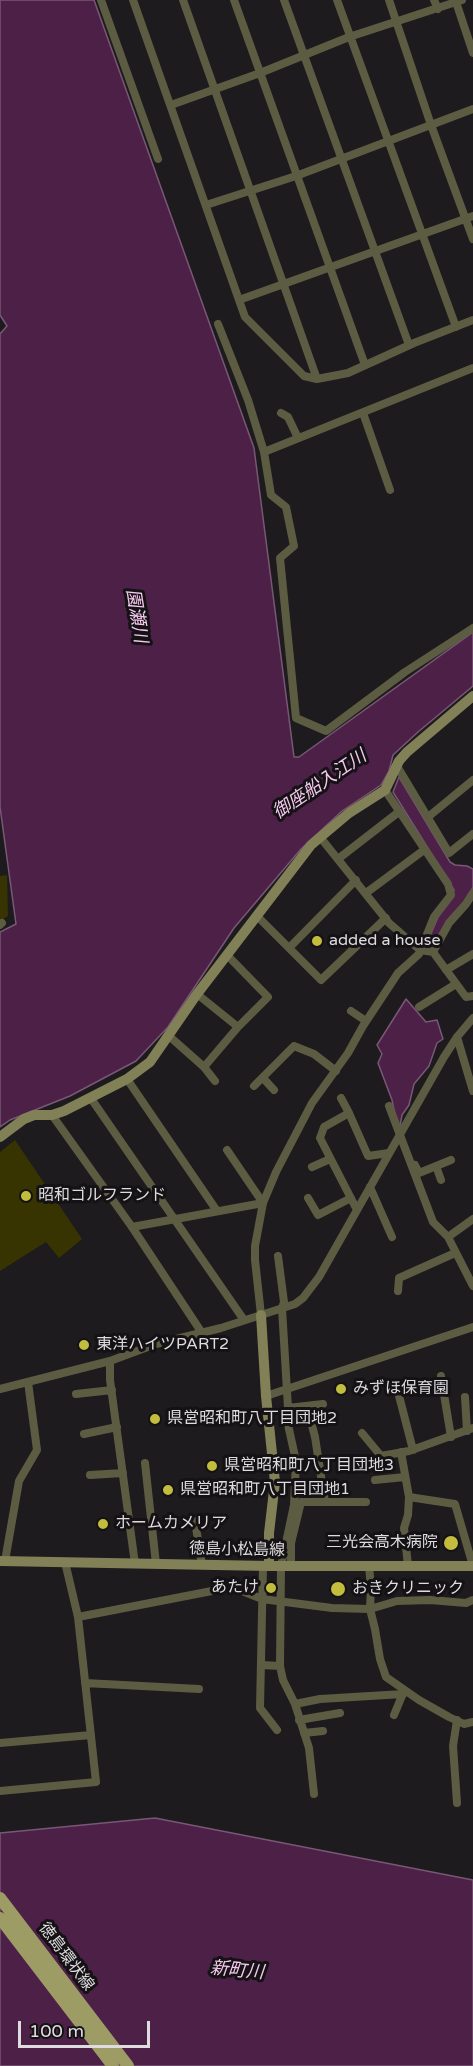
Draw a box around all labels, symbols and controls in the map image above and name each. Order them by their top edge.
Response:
water label: 園瀬川 [121,588,151,644]
water label: 御座船入江川 [269,746,371,824]
place label: added a house [329,931,441,951]
marker: added a house [310,934,324,948]
place label: 昭和ゴルフランド [38,1186,166,1206]
marker: 昭和ゴルフランド [19,1189,33,1203]
place label: 東洋ハイツPART2 [96,1335,229,1355]
marker: 東洋ハイツPART2 [77,1338,91,1352]
place label: みずほ保育園 [353,1379,449,1399]
marker: みずほ保育園 [334,1382,348,1396]
place label: 県営昭和町八丁目団地2 [167,1409,337,1429]
marker: 県営昭和町八丁目団地2 [148,1412,162,1426]
place label: 県営昭和町八丁目団地3 [224,1456,394,1476]
marker: 県営昭和町八丁目団地3 [205,1459,219,1473]
place label: 県営昭和町八丁目団地1 [180,1480,350,1500]
marker: 県営昭和町八丁目団地1 [161,1483,175,1497]
place label: ホームカメリア [115,1514,227,1534]
marker: ホームカメリア [96,1517,110,1531]
place label: 三光会高木病院 [326,1533,438,1553]
marker: 三光会高木病院 [442,1534,460,1552]
street label: 徳島小松島線 [189,1540,285,1560]
place label: あたけ [211,1578,259,1598]
place label: おきクリニック [352,1579,464,1599]
marker: おきクリニック [329,1580,347,1598]
marker: あたけ [264,1581,278,1595]
street label: 徳島環状線 [34,1919,98,1995]
water label: 新町川 [209,1958,265,1984]
scale bar [21,2009,153,2047]
text: 100 m [29,2020,84,2042]

